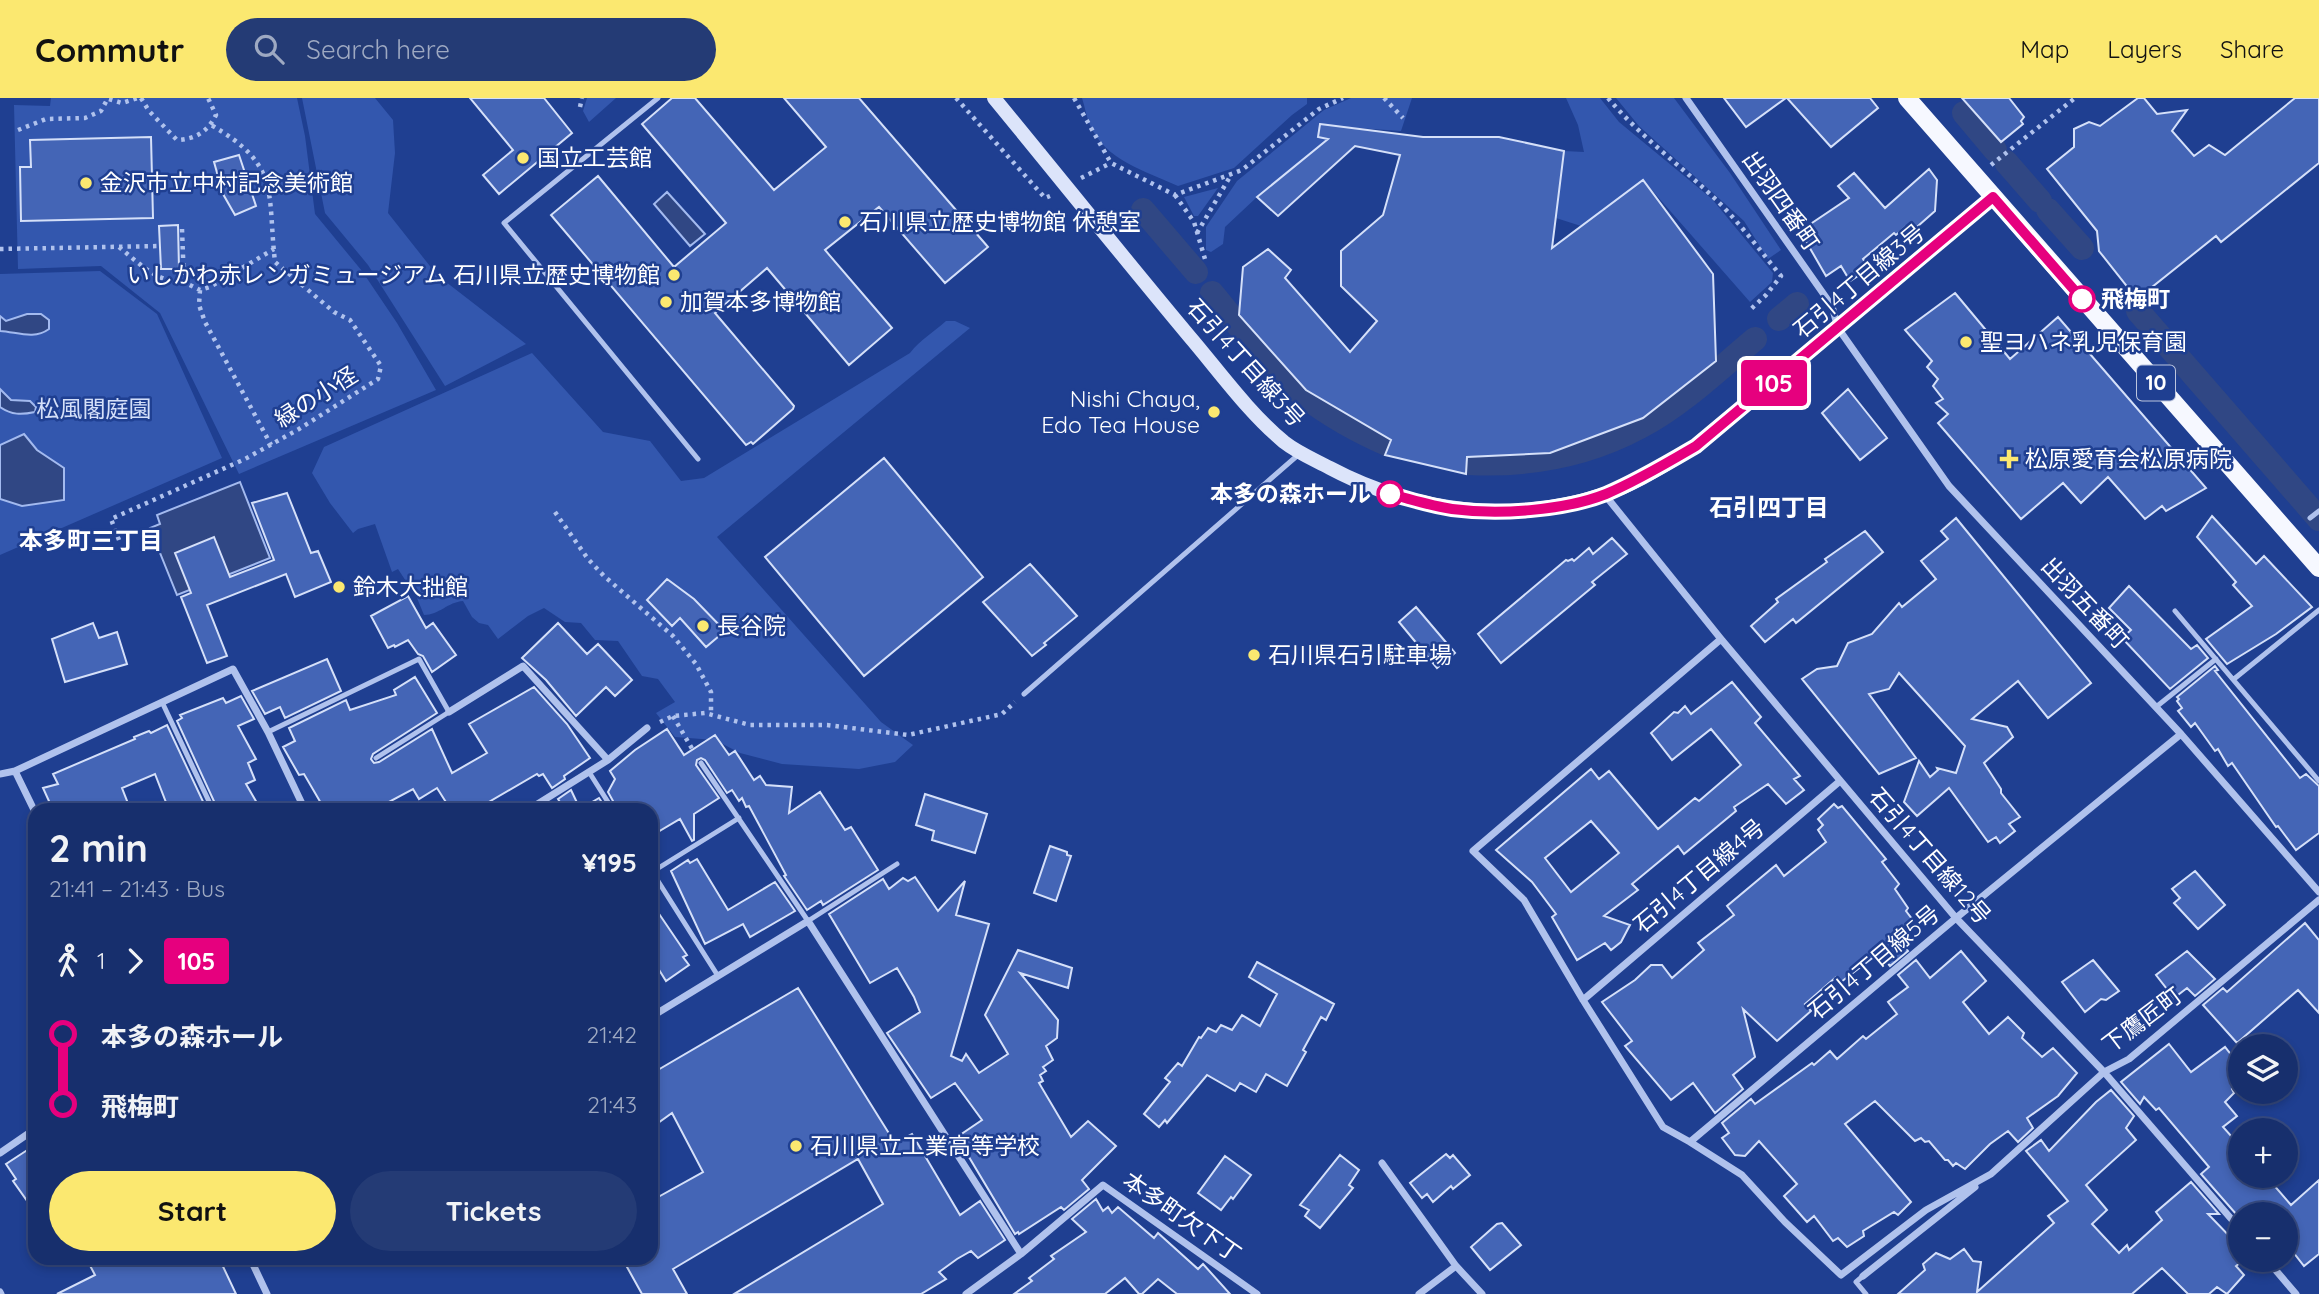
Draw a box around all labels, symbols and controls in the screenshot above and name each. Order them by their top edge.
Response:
search box [226,18,716,81]
text: Commutr [35,29,184,70]
icon: search [250,30,288,68]
text: Search here [306,33,450,66]
text: Map [2020,34,2069,64]
text: Layers [2107,34,2182,64]
text: Share [2220,34,2284,64]
place label: 国立工芸館 [537,143,652,172]
street label: 出羽四番町 [1737,145,1826,256]
marker: 国立工芸館 [515,150,531,166]
place label: 金沢市立中村記念美術館 [100,168,353,197]
marker: 金沢市立中村記念美術館 [78,175,94,191]
place label: 石川県立歴史博物館 休憩室 [859,207,1141,236]
marker: 石川県立歴史博物館 休憩室 [837,214,853,230]
street label: 石引4丁目線3号 [1787,217,1930,344]
place label: いしかわ赤レンガミュージアム 石川県立歴史博物館 [127,260,660,289]
marker: いしかわ赤レンガミュージアム 石川県立歴史博物館 [666,267,682,283]
place label: 飛梅町 [2101,284,2170,313]
marker: 飛梅町 [2069,286,2095,312]
place label: 加賀本多博物館 [680,287,841,316]
street label: 石引4丁目線3号 [1181,293,1311,433]
marker: 加賀本多博物館 [658,294,674,310]
place label: 聖ヨハネ乳児保育園 [1980,327,2187,356]
marker: 聖ヨハネ乳児保育園 [1958,334,1974,350]
street label: 緑の小径 [269,360,362,433]
line badge: 105 [1734,360,1814,406]
road number: 10 [2137,366,2175,400]
text: 105 [1755,368,1793,398]
place label: Nishi Chaya, Edo Tea House [1041,384,1200,439]
park label: 松風閣庭園 [37,394,152,423]
marker: Nishi Chaya, Edo Tea House [1206,404,1222,420]
place label: 松原愛育会松原病院 [2025,444,2232,473]
marker: 松原愛育会松原病院 [1999,449,2019,469]
place label: 本多の森ホール [1210,479,1371,508]
marker: 本多の森ホール [1377,481,1403,507]
district label: 石引四丁目 [1709,492,1829,522]
district label: 本多町三丁目 [19,525,163,555]
street label: 出羽五番町 [2036,551,2135,655]
place label: 鈴木大拙館 [353,572,468,601]
marker: 鈴木大拙館 [331,579,347,595]
place label: 長谷院 [717,611,786,640]
marker: 長谷院 [695,618,711,634]
place label: 石川県石引駐車場 [1268,640,1452,669]
marker: 石川県石引駐車場 [1246,647,1262,663]
street label: 石引4丁目線12号 [1863,781,1998,930]
street label: 石引4丁目線4号 [1627,812,1770,939]
text: 2 min [49,824,148,872]
text: ¥195 [582,846,637,879]
text: 21:41 – 21:43 · Bus [49,874,225,903]
street label: 石引4丁目線5号 [1802,898,1945,1025]
icon: walk [49,942,87,980]
icon: forward [116,942,154,980]
text: 1 [97,946,106,975]
text: 105 [178,946,215,976]
street label: 下鷹匠町 [2096,980,2187,1059]
text: 本多の森ホール [101,1020,283,1053]
text: 21:42 [587,1020,637,1049]
map controls [2228,1034,2298,1272]
button: layers [2228,1034,2298,1104]
text: 飛梅町 [101,1090,179,1123]
text: 21:43 [587,1090,637,1119]
button: + [2228,1118,2298,1188]
place label: 石川県立工業高等学校 [810,1131,1040,1160]
marker: 石川県立工業高等学校 [788,1138,804,1154]
street label: 本多町欠下丁 [1117,1165,1247,1268]
button: Start [49,1171,336,1251]
button: Tickets [350,1171,637,1251]
button: − [2228,1202,2298,1272]

